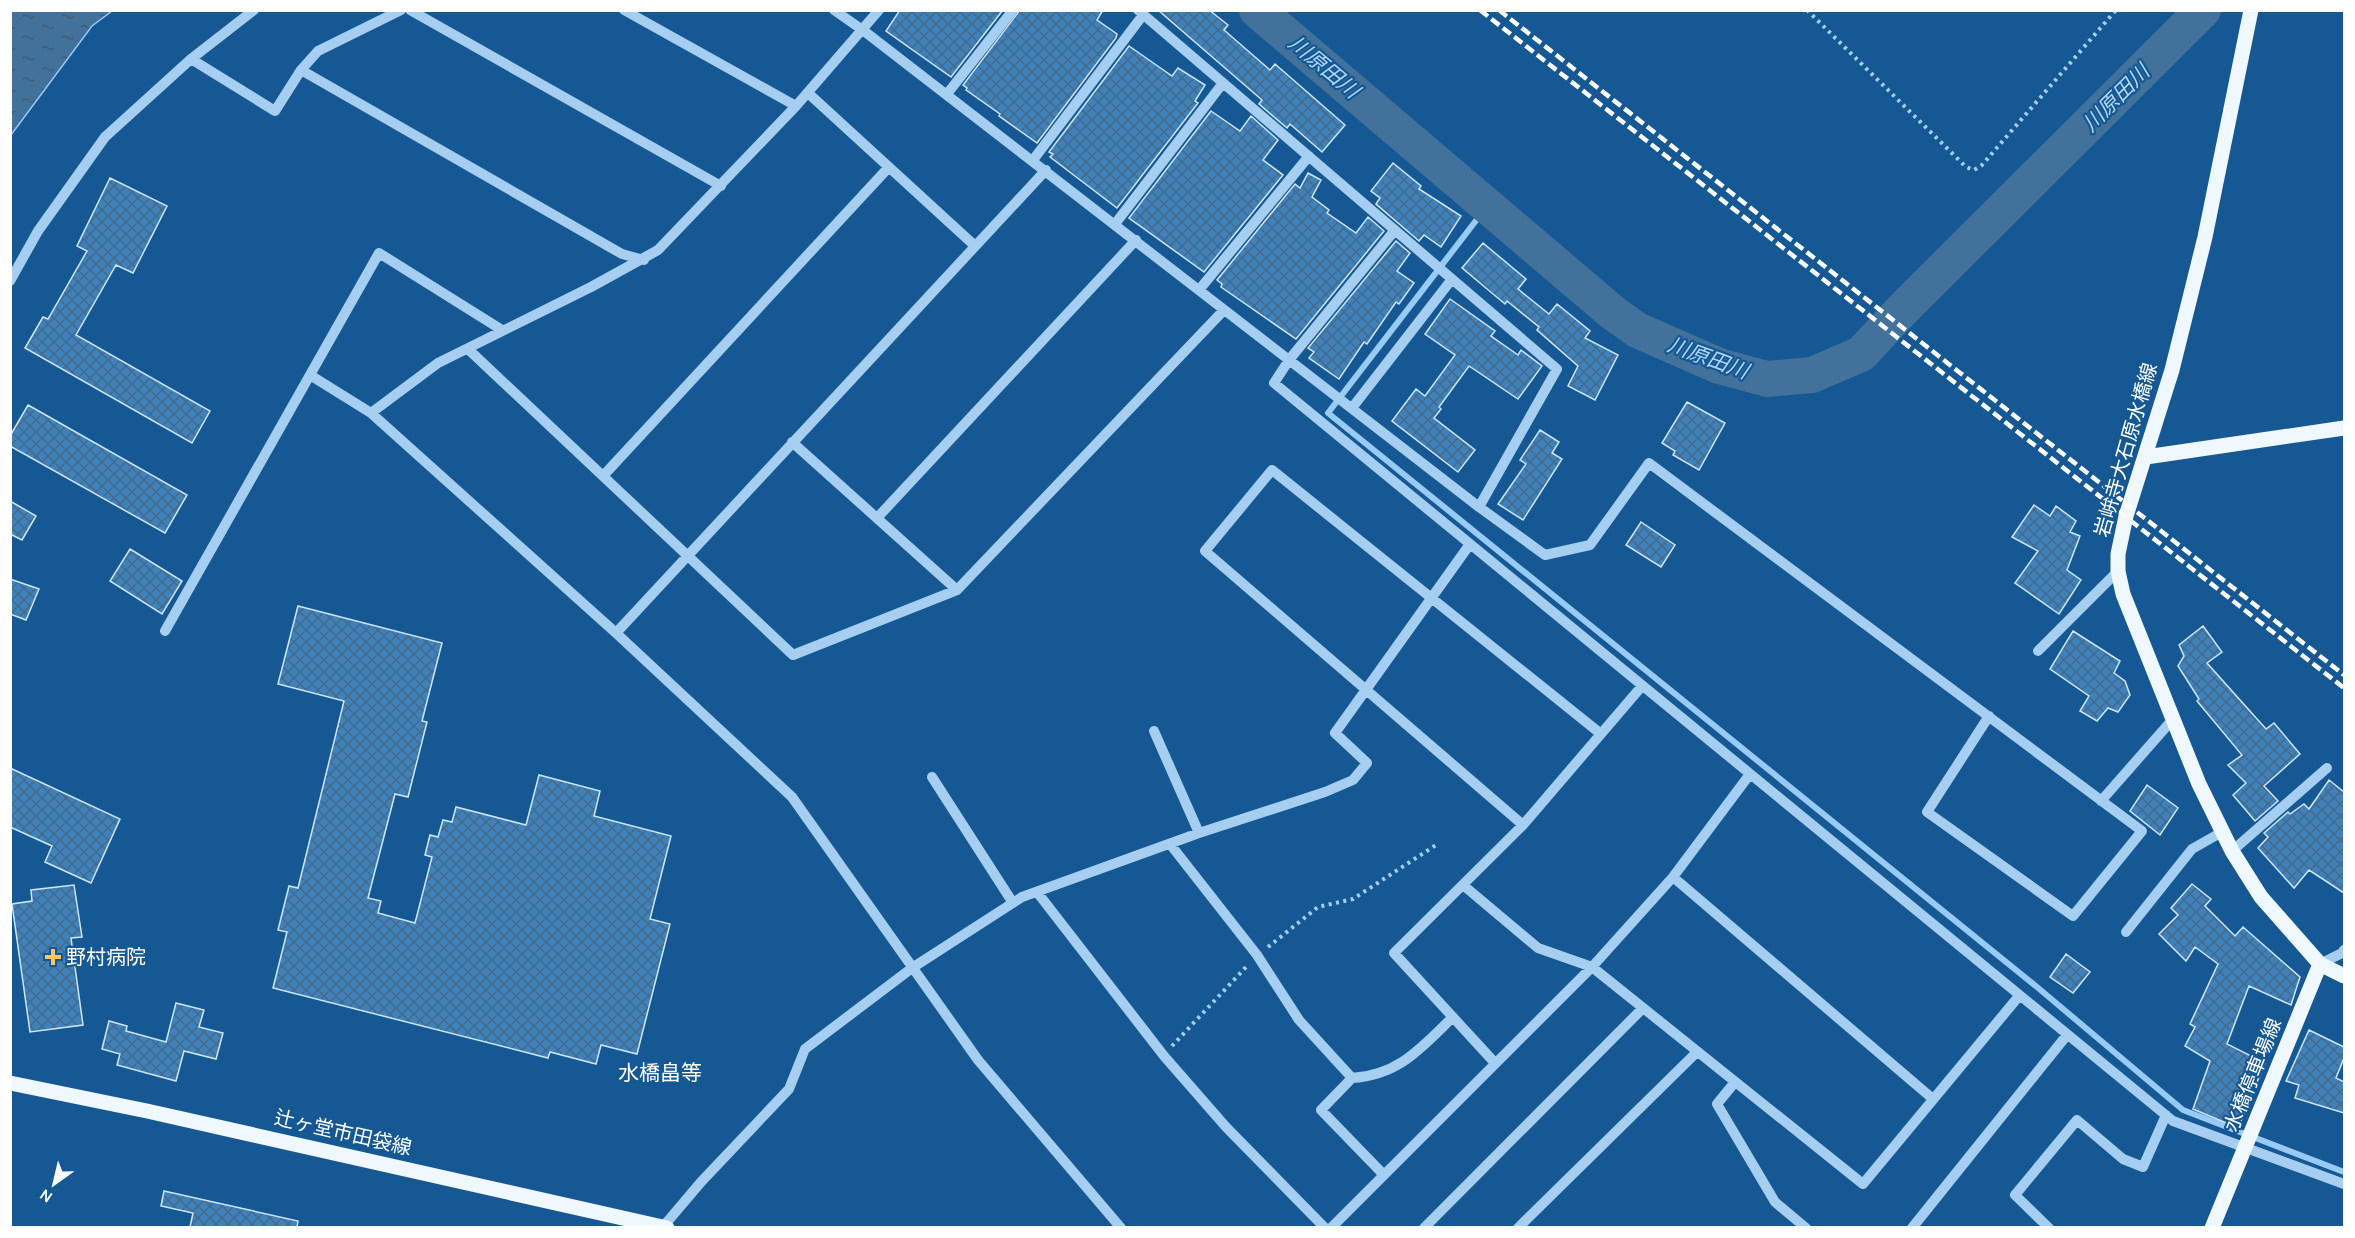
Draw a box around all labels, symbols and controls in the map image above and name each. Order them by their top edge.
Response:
water label: 川原田川 [1284,31,1365,104]
water label: 川原田川 [2078,58,2156,136]
water label: 川原田川 [1664,332,1753,384]
street label: 岩峅寺大石原水橋線 [2090,360,2162,540]
place label: 野村病院 [66,946,146,969]
marker: 野村病院 [44,948,62,966]
street label: 水橋停車場線 [2220,1015,2286,1135]
district label: 水橋畠等 [618,1061,702,1085]
street label: 辻ヶ堂市田袋線 [272,1106,414,1160]
north arrow [24,1154,84,1214]
text: N [36,1185,56,1207]

